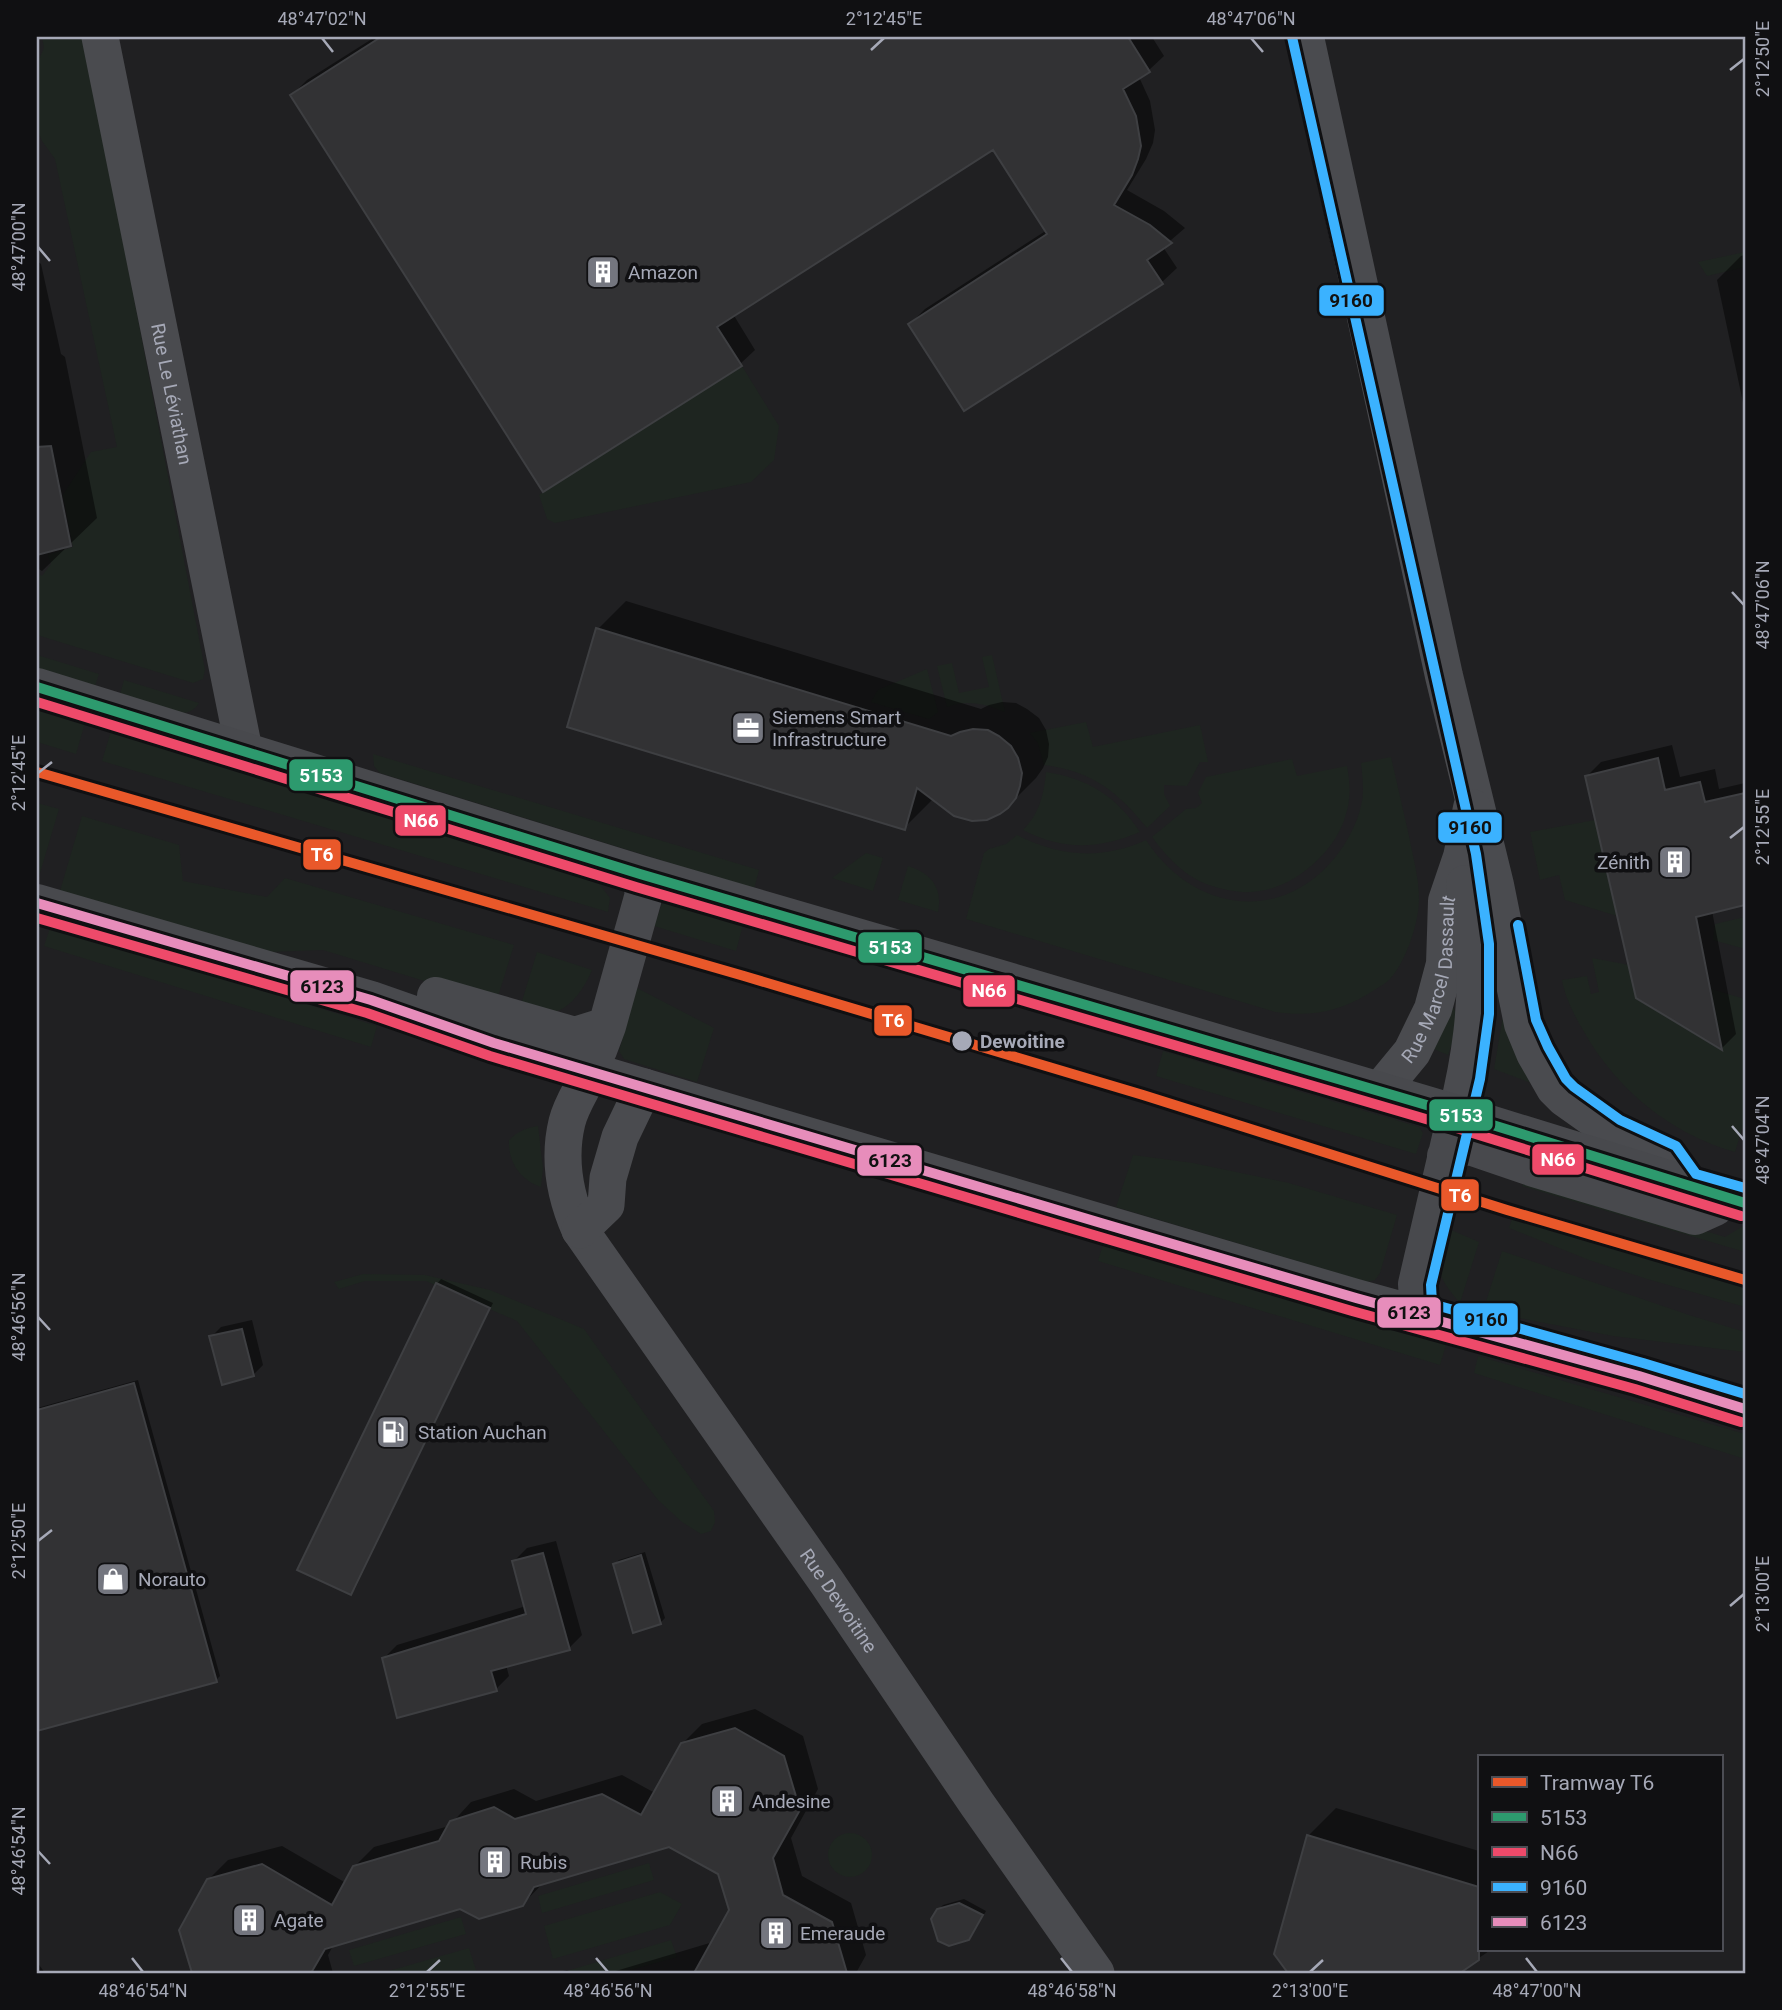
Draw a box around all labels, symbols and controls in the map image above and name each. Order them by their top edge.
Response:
text: 48°47'02"N [277,8,367,29]
text: 2°12'45"E [846,8,922,29]
text: 48°47'06"N [1206,8,1296,29]
text: 2°12'50"E [1752,21,1773,97]
text: 48°47'00"N [8,202,29,292]
building icon: Amazon [584,253,622,291]
place label: Amazon [628,261,698,284]
line badge: 9160 [1318,284,1385,317]
text: 9160 [1329,289,1373,312]
street label: Rue Le Léviathan [146,321,197,467]
text: 48°47'06"N [1752,560,1773,650]
place label: Siemens Smart Infrastructure [772,706,901,751]
office icon: Siemens Smart Infrastructure [729,709,767,747]
text: 2°12'45"E [8,735,29,811]
line badge: 5153 [288,758,354,792]
text: 5153 [299,764,343,787]
text: 2°12'55"E [1752,789,1773,865]
line badge: N66 [394,804,447,837]
text: N66 [403,809,439,832]
line badge: 9160 [1437,811,1503,844]
text: 9160 [1448,816,1492,839]
line badge: T6 [302,838,342,871]
text: T6 [311,843,333,866]
building icon: Zénith [1656,843,1694,881]
place label: Zénith [1597,851,1650,874]
street label: Rue Marcel Dassault [1397,892,1460,1068]
line badge: 5153 [857,931,923,964]
text: 5153 [868,936,912,959]
line badge: 6123 [289,969,355,1003]
line badge: N66 [962,974,1016,1008]
text: 6123 [300,975,344,998]
text: N66 [971,979,1007,1002]
line badge: T6 [873,1004,913,1037]
text: T6 [882,1009,904,1032]
marker: Dewoitine [950,1029,974,1053]
place label: Dewoitine [980,1030,1065,1053]
text: 48°47'04"N [1752,1095,1773,1185]
line badge: 5153 [1428,1098,1494,1132]
text: 5153 [1439,1104,1483,1127]
line badge: N66 [1531,1143,1585,1176]
line badge: 6123 [856,1144,923,1177]
text: N66 [1540,1148,1576,1171]
text: 6123 [868,1149,912,1172]
line badge: T6 [1440,1178,1480,1212]
text: T6 [1449,1184,1471,1207]
text: 48°46'56"N [8,1272,29,1362]
line badge: 6123 [1376,1296,1442,1329]
text: 6123 [1387,1301,1431,1324]
line badge: 9160 [1452,1302,1519,1336]
text: 9160 [1464,1308,1508,1331]
fuel station icon: Station Auchan [374,1413,412,1451]
place label: Station Auchan [418,1421,547,1444]
text: 2°12'50"E [8,1503,29,1579]
street label: Rue Dewoitine [795,1544,882,1657]
text: 2°13'00"E [1752,1556,1773,1632]
shop icon: Norauto [94,1560,132,1598]
place label: Norauto [138,1568,206,1591]
legend [1478,1755,1722,1951]
text: Tramway T6 [1540,1771,1654,1795]
building icon: Andesine [708,1782,746,1820]
place label: Andesine [752,1790,831,1813]
text: 48°46'54"N [8,1806,29,1896]
text: 5153 [1540,1806,1587,1830]
text: N66 [1540,1841,1579,1865]
building icon: Rubis [476,1843,514,1881]
place label: Rubis [520,1851,567,1874]
text: 9160 [1540,1876,1587,1900]
building icon: Agate [230,1901,268,1939]
place label: Agate [274,1909,324,1932]
text: 6123 [1540,1911,1587,1935]
building icon: Emeraude [757,1914,795,1952]
place label: Emeraude [800,1922,885,1945]
text: 48°46'54"N [98,1980,188,2001]
text: 2°12'55"E [389,1980,465,2001]
text: 48°46'56"N [563,1980,653,2001]
text: 48°46'58"N [1027,1980,1117,2001]
text: 2°13'00"E [1272,1980,1348,2001]
text: 48°47'00"N [1492,1980,1582,2001]

